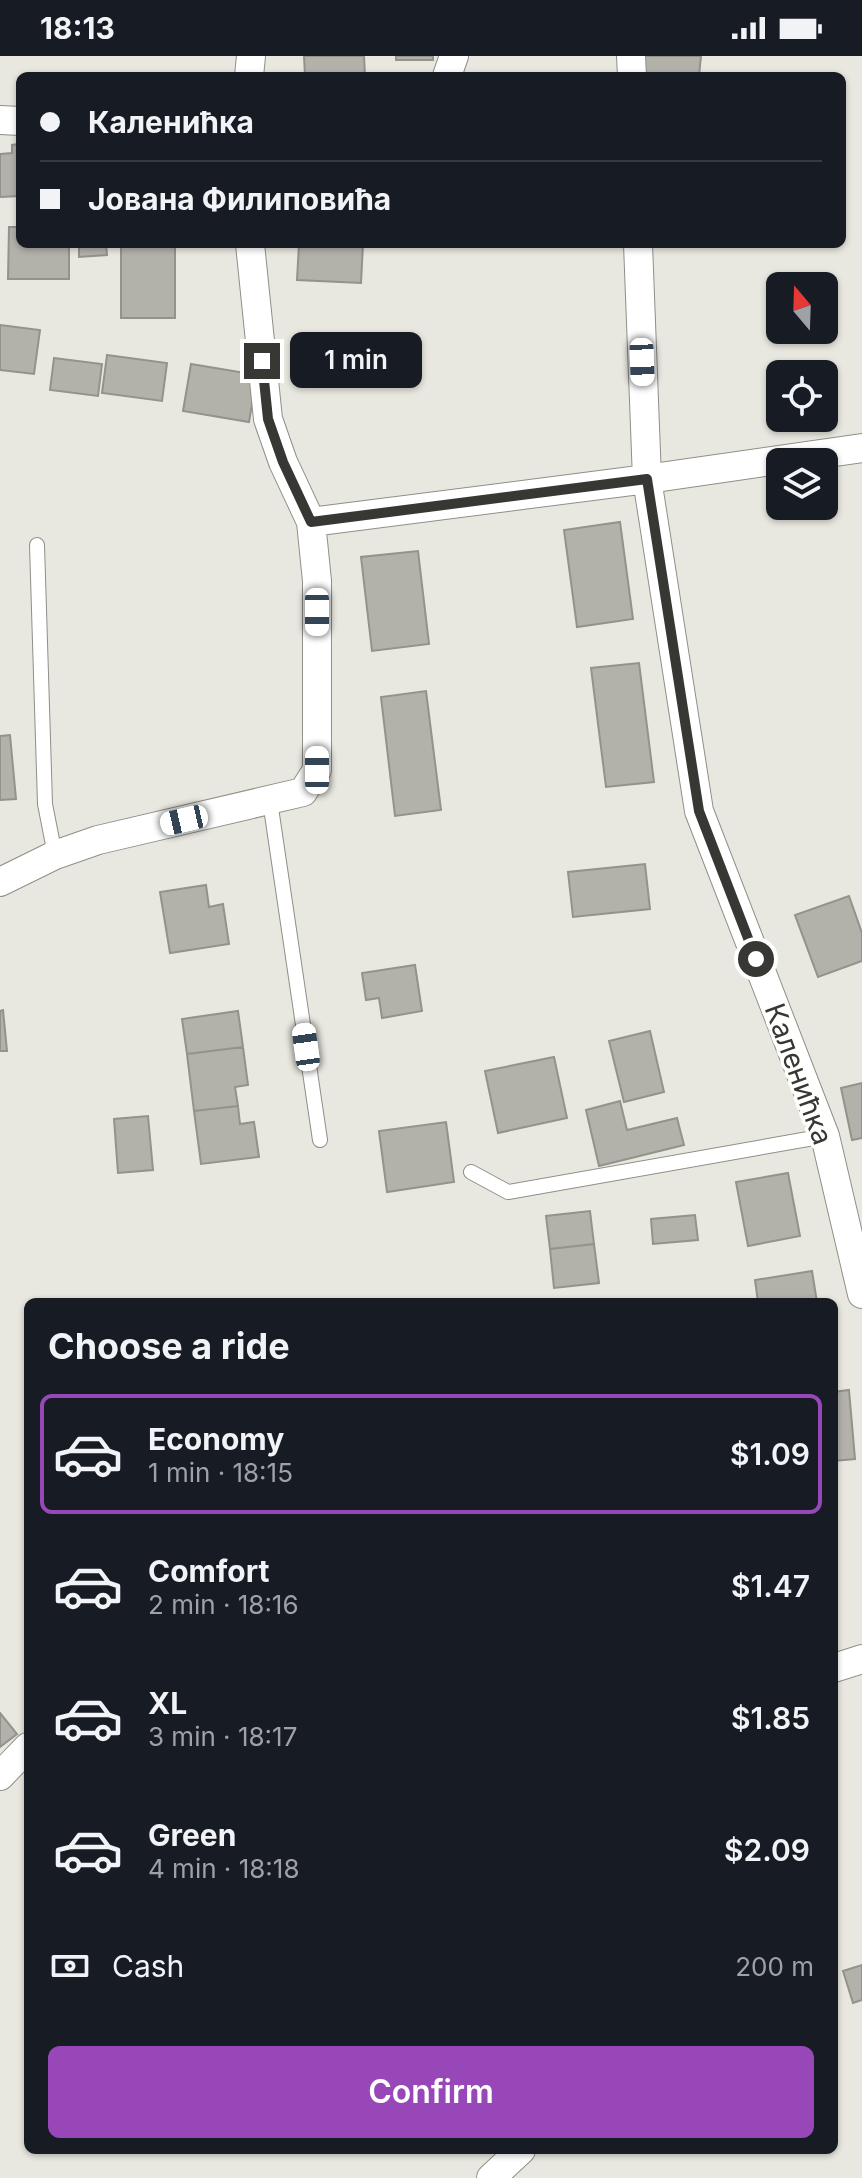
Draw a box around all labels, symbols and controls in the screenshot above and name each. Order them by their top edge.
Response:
text: 18:13 [40,10,115,46]
text: Каленићка [88,104,254,140]
text: Јована Филиповића [88,181,391,217]
north arrow [766,272,838,344]
map controls [766,272,838,520]
callout: 1 min [290,333,422,389]
car [629,338,655,386]
route end [244,343,280,379]
text: 1 min [324,344,388,375]
button: locate [766,360,838,432]
button: layers [766,448,838,520]
car [305,588,329,636]
car [305,746,329,794]
car [158,803,210,837]
route start [738,941,774,977]
street label: Каленићка [758,999,840,1149]
car [291,1022,321,1072]
text: Choose a ride [48,1324,290,1368]
icon: car [52,1418,124,1490]
text: Economy [148,1421,284,1457]
text: $1.09 [730,1436,810,1472]
text: 1 min · 18:15 [148,1457,293,1488]
icon: car [52,1550,124,1622]
text: Comfort [148,1553,269,1589]
text: $1.47 [731,1568,810,1604]
text: 2 min · 18:16 [148,1589,299,1620]
icon: car [52,1682,124,1754]
text: XL [148,1685,187,1721]
text: $1.85 [731,1700,810,1736]
text: 3 min · 18:17 [148,1721,297,1752]
icon: car [52,1814,124,1886]
text: Green [148,1817,236,1853]
text: $2.09 [724,1832,810,1868]
text: 4 min · 18:18 [148,1853,299,1884]
icon: cash [48,1944,92,1988]
text: Cash [112,1948,184,1984]
text: 200 m [735,1951,814,1982]
button: Confirm [48,2046,814,2138]

